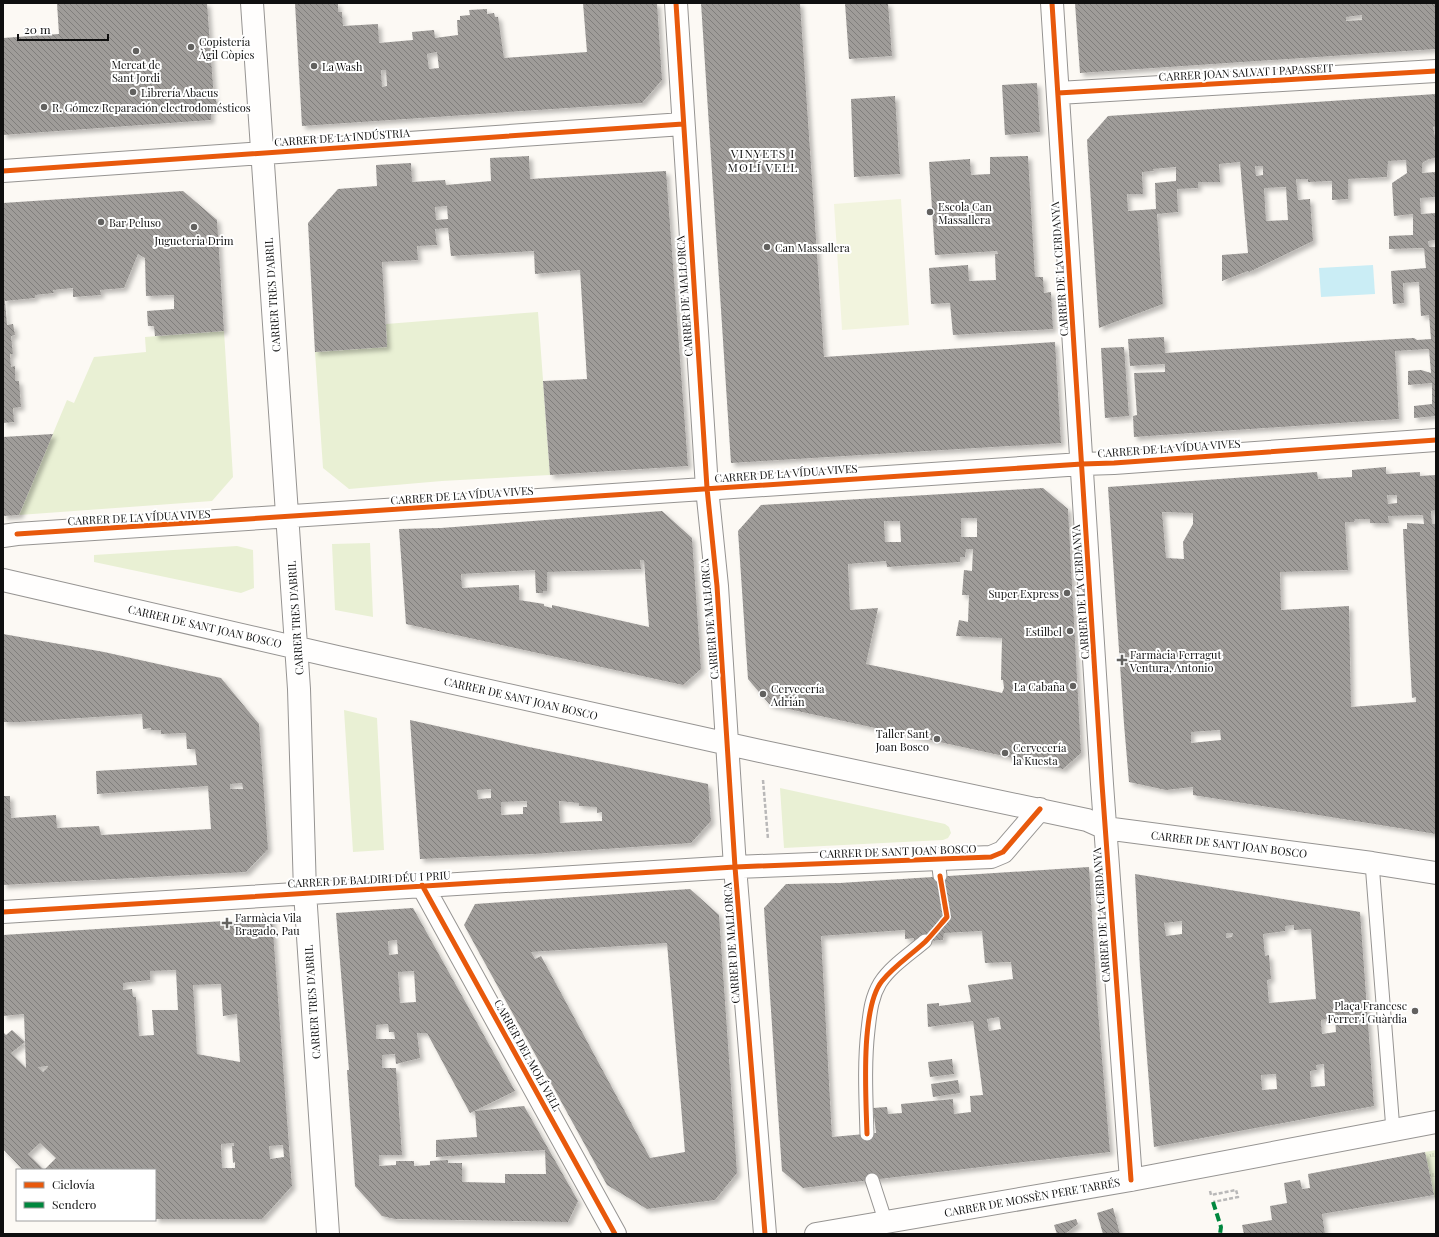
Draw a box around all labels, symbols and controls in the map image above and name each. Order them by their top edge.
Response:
scale bar [18,16,108,42]
text: 20 m [24,21,51,37]
place label: Copistería Àgil Còpies [198,34,255,62]
marker: Copistería Àgil Còpies [186,42,196,52]
marker: Mercat de Sant Jordi [131,46,141,56]
place label: Mercat de Sant Jordi [112,57,161,85]
place label: La Wash [322,59,363,74]
street label: CARRER JOAN SALVAT I PAPASSEIT [1158,60,1334,84]
marker: La Wash [309,61,319,71]
place label: Librería Abacus [141,85,218,100]
marker: Librería Abacus [128,87,138,97]
place label: R. Gómez Reparación electrodomésticos [52,100,251,115]
marker: R. Gómez Reparación electrodomésticos [39,102,49,112]
street label: CARRER DE LA INDÚSTRIA [274,125,410,149]
district label: VINYETS I MOLÍ VELL [728,145,798,175]
place label: Escola Can Massallera [938,199,992,227]
street label: CARRER DE LA CERDANYA [1047,201,1071,337]
marker: Escola Can Massallera [925,207,935,217]
place label: Bar Peluso [109,215,161,230]
marker: Bar Peluso [96,217,106,227]
marker: Jugueteria Drim [189,222,199,232]
place label: Jugueteria Drim [153,233,234,248]
street label: CARRER DE MALLORCA [672,235,696,357]
street label: CARRER TRES D'ABRIL [260,237,283,353]
place label: Can Massallera [775,240,850,255]
marker: Can Massallera [762,242,772,252]
street label: CARRER DE LA VÍDUA VIVES [1097,436,1241,460]
street label: CARRER DE LA VÍDUA VIVES [714,461,858,485]
street label: CARRER DE LA VÍDUA VIVES [390,483,534,507]
street label: CARRER DE LA VÍDUA VIVES [67,506,211,528]
street label: CARRER DE LA CERDANYA [1068,524,1092,660]
street label: CARRER DE MALLORCA [696,558,722,680]
street label: CARRER TRES D'ABRIL [283,560,306,676]
place label: Super Express [988,586,1059,601]
marker: Super Express [1062,588,1072,598]
street label: CARRER DE SANT JOAN BOSCO [127,601,283,651]
place label: Estilbel [1025,624,1062,639]
marker: Estilbel [1065,626,1075,636]
place label: Farmàcia Ferragut Ventura, Antonio [1129,647,1221,675]
marker: Farmàcia Ferragut Ventura, Antonio [1117,655,1127,665]
street label: CARRER DE SANT JOAN BOSCO [443,673,599,723]
place label: La Cabaña [1014,679,1066,694]
place label: Cervecería Adrián [770,681,825,709]
marker: La Cabaña [1068,681,1078,691]
marker: Cervecería Adrián [758,689,768,699]
place label: Taller Sant Joan Bosco [875,726,929,754]
marker: Taller Sant Joan Bosco [932,734,942,744]
place label: Cervecería la Kuesta [1013,740,1067,768]
marker: Cervecería la Kuesta [1000,748,1010,758]
street label: CARRER DE SANT JOAN BOSCO [1150,827,1308,861]
street label: CARRER DE SANT JOAN BOSCO [819,841,977,861]
street label: CARRER DE LA CERDANYA [1089,847,1113,983]
street label: CARRER DE BALDIRI DÉU I PRIU [287,867,451,891]
street label: CARRER DE MALLORCA [719,882,743,1004]
place label: Farmàcia Vila Bragado, Pau [235,910,302,938]
marker: Farmàcia Vila Bragado, Pau [222,918,232,928]
street label: CARRER TRES D'ABRIL [300,944,323,1060]
street label: CARRER DEL MOLÍ VELL [491,997,565,1114]
place label: Plaça Francesc Ferrer i Guàrdia [1328,998,1408,1026]
marker: Plaça Francesc Ferrer i Guàrdia [1410,1006,1420,1016]
legend [16,1169,156,1221]
street label: CARRER DE MOSSÈN PERE TARRÉS [943,1174,1121,1220]
text: Ciclovía [52,1176,95,1192]
text: Sendero [52,1196,97,1212]

